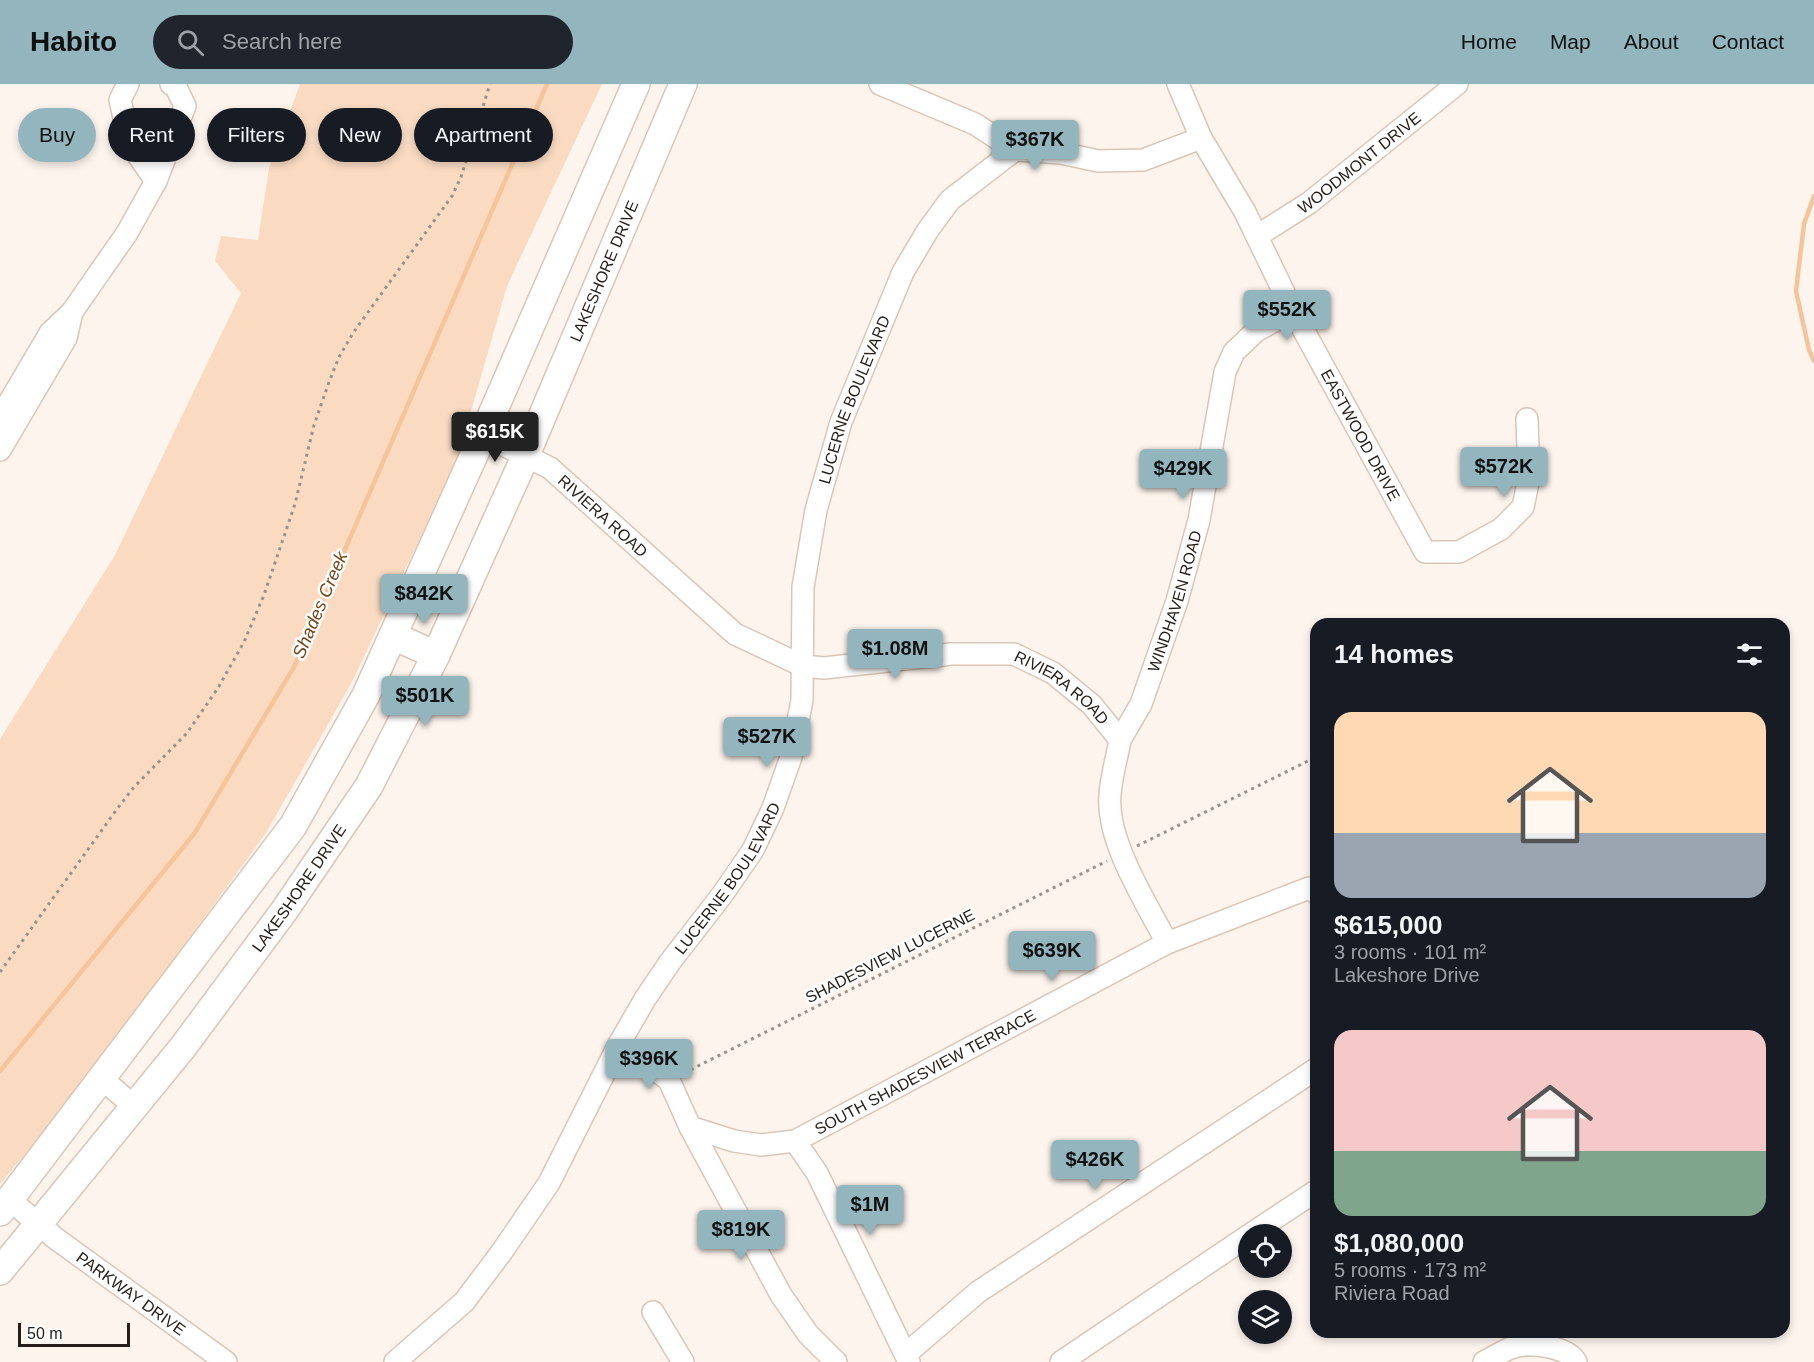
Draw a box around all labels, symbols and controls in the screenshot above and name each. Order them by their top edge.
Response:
search box [153,15,573,69]
text: Habito [30,26,117,57]
icon: search [174,26,207,59]
text: Search here [222,29,342,54]
text: Home [1461,30,1517,53]
text: Map [1550,30,1591,53]
text: About [1624,30,1679,53]
text: Contact [1712,30,1784,53]
chip: Buy [18,108,96,162]
chip: Rent [108,108,195,162]
chip: Filters [207,108,306,162]
chip: New [318,108,402,162]
chip: Apartment [414,108,553,162]
street label: WOODMONT DRIVE [1295,108,1424,216]
pin: $367K [993,120,1077,171]
text: $367K [1006,128,1064,150]
street label: LAKESHORE DRIVE [566,198,641,344]
pin: $552K [1245,290,1329,341]
text: $552K [1258,298,1316,320]
street label: LUCERNE BOULEVARD [815,313,893,486]
street label: EASTWOOD DRIVE [1318,366,1404,503]
pin: $615K [453,412,537,463]
text: $615K [466,420,524,442]
pin: $572K [1462,447,1546,498]
pin: $429K [1141,449,1225,500]
text: $572K [1475,455,1533,477]
text: $429K [1154,457,1212,479]
street label: RIVIERA ROAD [555,471,651,560]
street label: WINDHAVEN ROAD [1144,528,1204,674]
water label: Shades Creek [289,548,352,661]
pin: $842K [382,574,466,625]
text: $842K [395,582,453,604]
pin: $1.08M [846,629,944,680]
text: $1.08M [862,637,928,659]
icon: filters [1733,638,1766,671]
text: 14 homes [1334,639,1454,669]
street label: RIVIERA ROAD [1012,647,1112,727]
pin: $501K [383,676,467,727]
text: $501K [396,684,454,706]
pin: $527K [725,717,809,768]
text: $527K [738,725,796,747]
icon: home [1496,751,1604,859]
street label: LUCERNE BOULEVARD [671,800,783,957]
street label: LAKESHORE DRIVE [248,821,349,955]
street label: SHADESVIEW LUCERNE [803,906,977,1006]
text: $615,000 [1334,910,1442,940]
pin: $639K [1010,931,1094,982]
text: $639K [1023,939,1081,961]
text: 3 rooms · 101 m² [1334,941,1486,963]
text: Lakeshore Drive [1334,964,1480,986]
street label: SOUTH SHADESVIEW TERRACE [812,1006,1038,1138]
pin: $396K [607,1039,691,1090]
text: $396K [620,1047,678,1069]
icon: home [1496,1069,1604,1177]
pin: $426K [1053,1140,1137,1191]
text: $426K [1066,1148,1124,1170]
pin: $1M [841,1185,899,1236]
text: $1M [851,1193,889,1215]
pin: $819K [699,1210,783,1261]
text: $819K [712,1218,770,1240]
map controls [1238,1224,1292,1344]
button: locate [1238,1224,1292,1278]
text: $1,080,000 [1334,1228,1464,1258]
street label: PARKWAY DRIVE [74,1248,189,1338]
text: 5 rooms · 173 m² [1334,1259,1486,1281]
text: Riviera Road [1334,1282,1450,1304]
button: layers [1238,1290,1292,1344]
scale bar [18,1320,130,1348]
text: 50 m [27,1325,63,1342]

